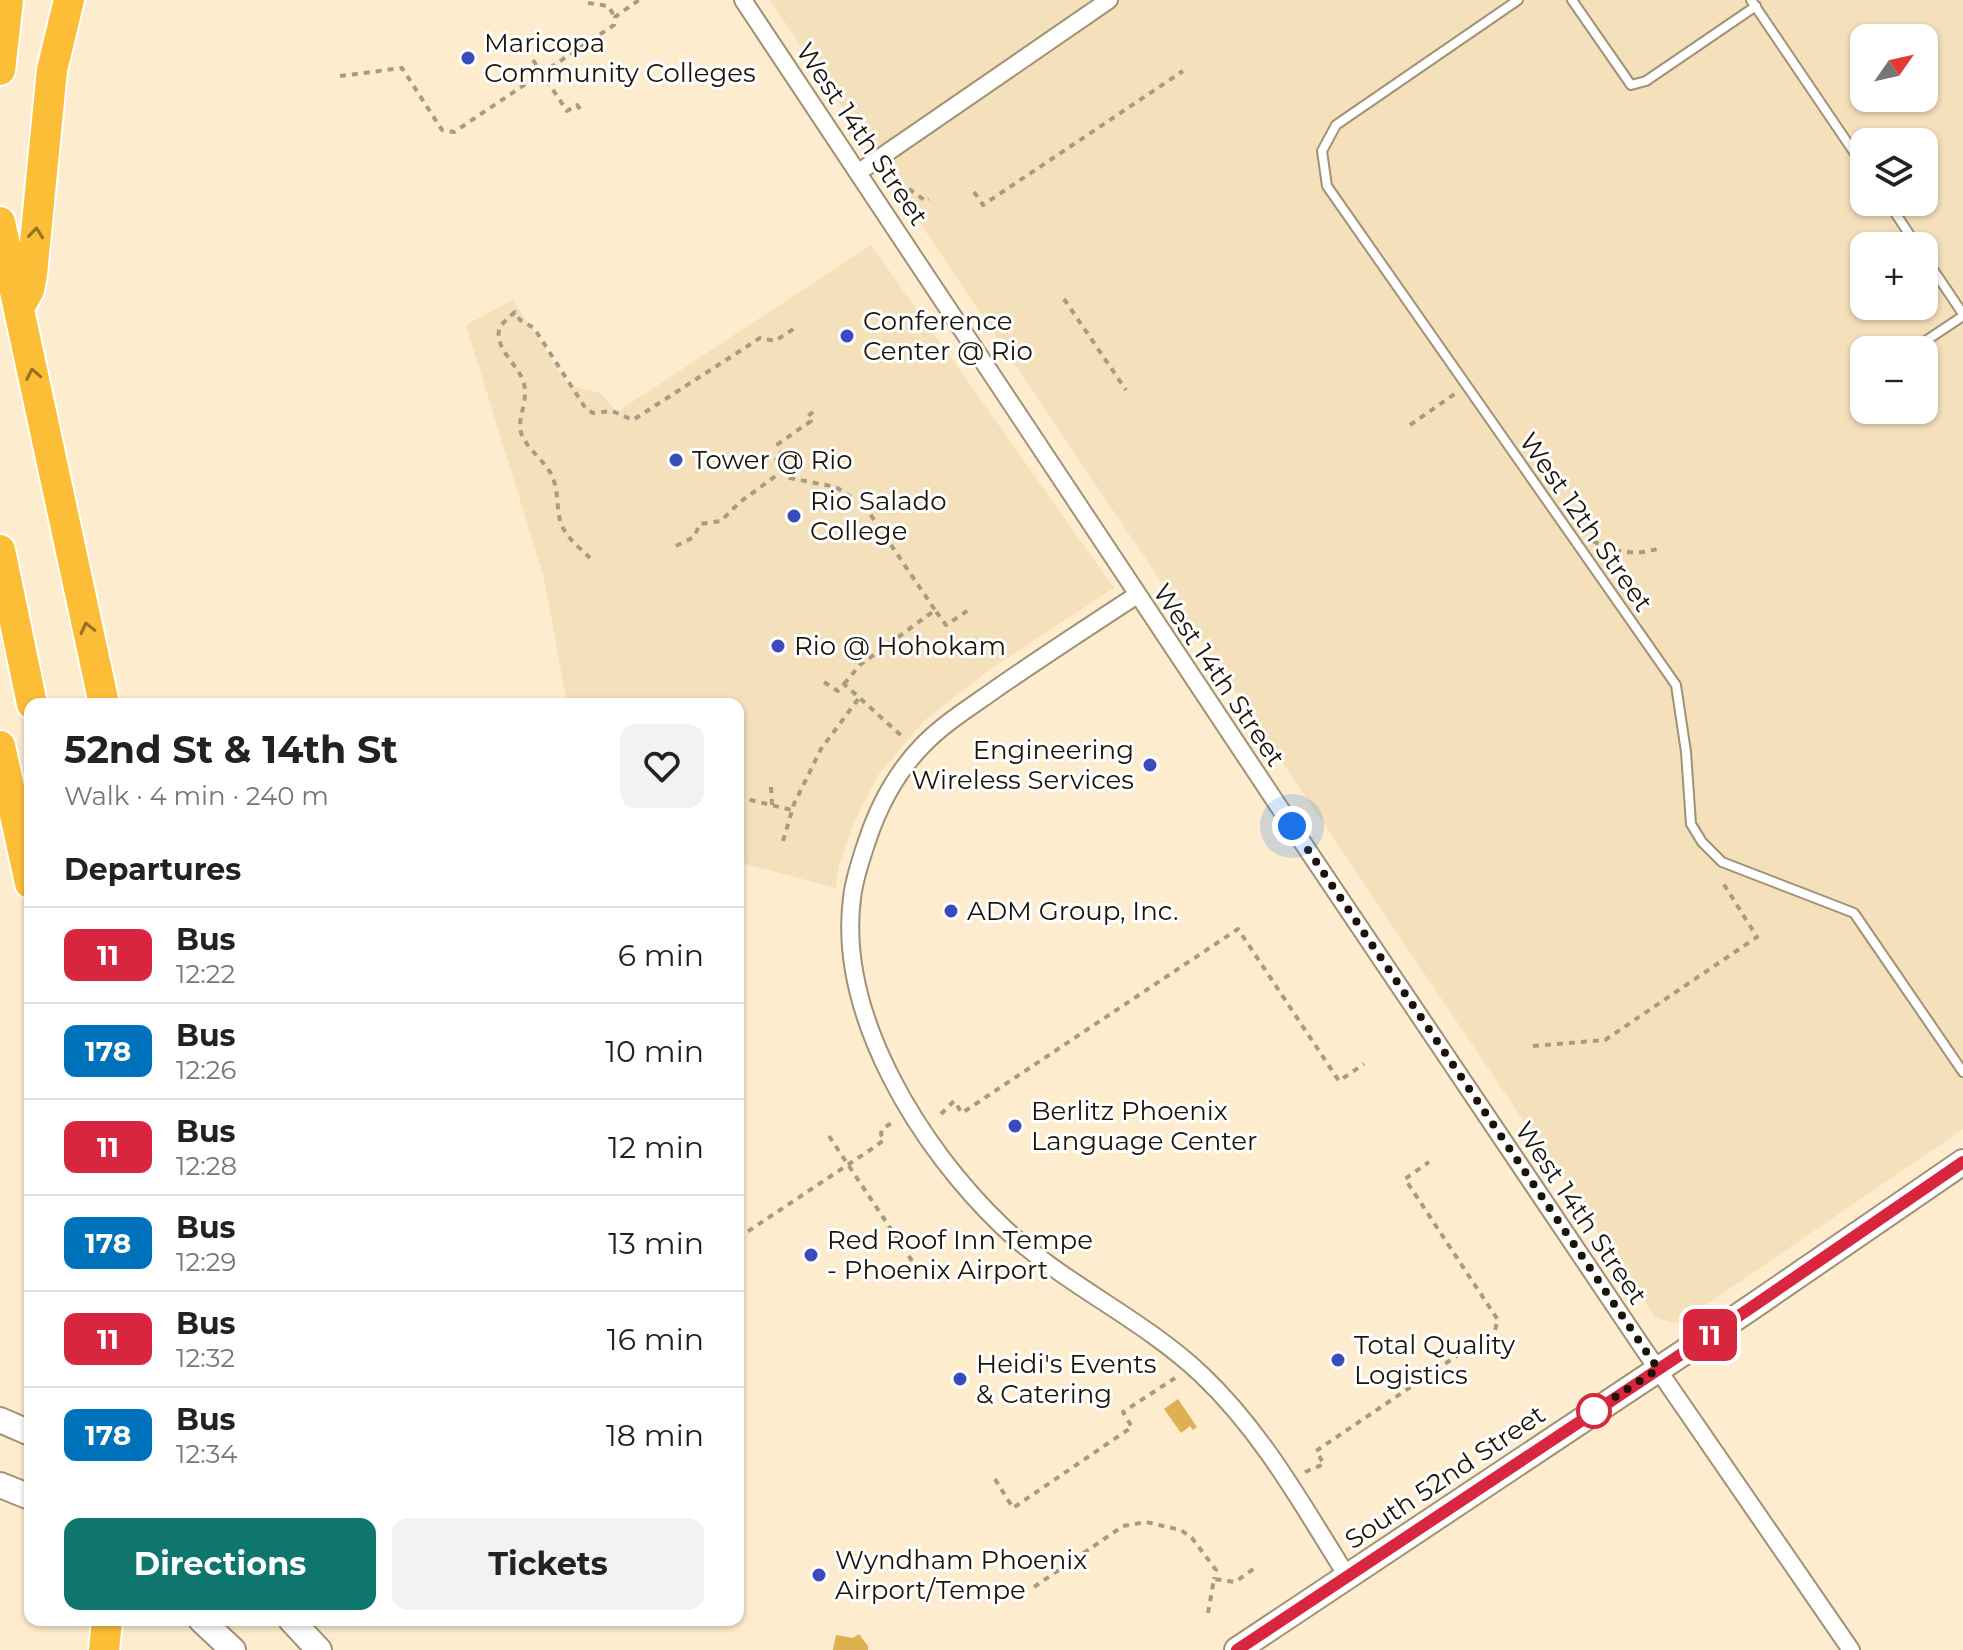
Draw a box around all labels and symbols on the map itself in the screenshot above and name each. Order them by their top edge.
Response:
north arrow [1850,24,1938,112]
place label: Maricopa Community Colleges [484,27,756,89]
street label: West 14th Street [789,37,935,231]
marker: Maricopa Community Colleges [459,49,477,67]
one-way arrow [27,226,44,239]
place label: Conference Center @ Rio [863,305,1033,367]
marker: Conference Center @ Rio [838,327,856,345]
one-way arrow [25,367,42,380]
street label: West 12th Street [1512,426,1660,618]
place label: Tower @ Rio [692,444,853,476]
marker: Tower @ Rio [667,451,685,469]
place label: Rio Salado College [810,485,947,547]
marker: Rio Salado College [785,507,803,525]
street label: West 14th Street [1146,578,1292,772]
one-way arrow [79,622,96,635]
place label: Rio @ Hohokam [794,630,1006,662]
marker: Rio @ Hohokam [769,637,787,655]
place label: Engineering Wireless Services [911,734,1134,796]
marker: Engineering Wireless Services [1141,756,1159,774]
your location [1272,806,1312,846]
place label: ADM Group, Inc. [967,895,1178,927]
marker: ADM Group, Inc. [942,902,960,920]
place label: Berlitz Phoenix Language Center [1031,1095,1258,1157]
street label: West 14th Street [1508,1116,1654,1310]
marker: Berlitz Phoenix Language Center [1006,1117,1024,1135]
place label: Red Roof Inn Tempe - Phoenix Airport [827,1224,1093,1286]
marker: Red Roof Inn Tempe - Phoenix Airport [802,1246,820,1264]
line badge: 11 [1674,1309,1746,1361]
place label: Total Quality Logistics [1354,1329,1516,1391]
place label: Heidi's Events & Catering [976,1348,1157,1410]
marker: Total Quality Logistics [1329,1351,1347,1369]
marker: Heidi's Events & Catering [951,1370,969,1388]
unlabelled marker [1577,1394,1611,1428]
street label: South 52nd Street [1339,1398,1551,1556]
place label: Wyndham Phoenix Airport/Tempe [835,1544,1087,1606]
marker: Wyndham Phoenix Airport/Tempe [810,1566,828,1584]

